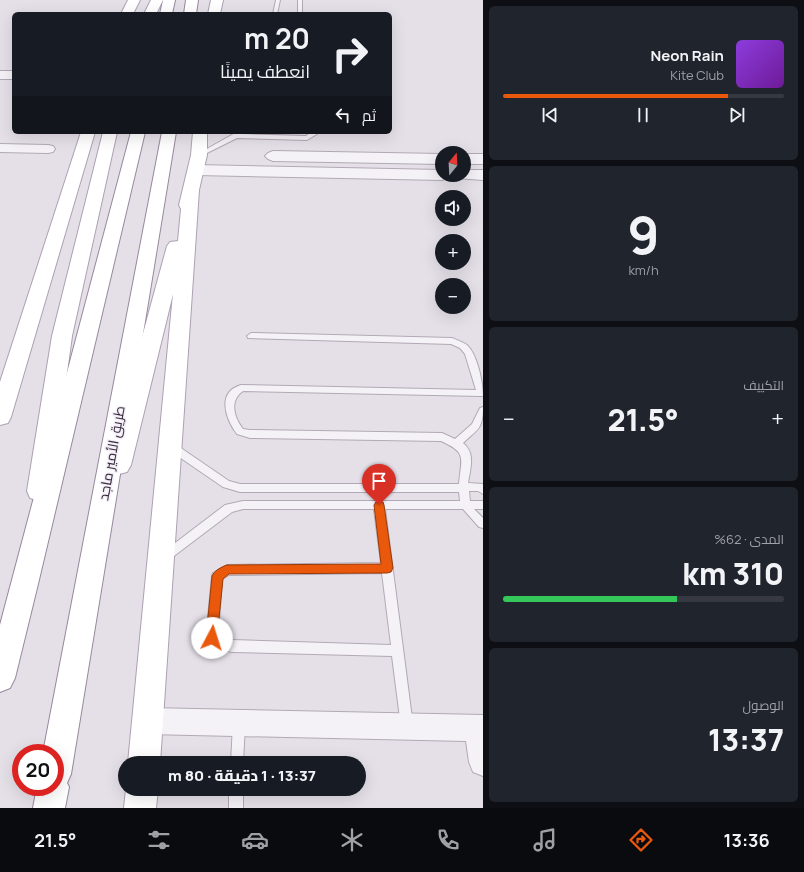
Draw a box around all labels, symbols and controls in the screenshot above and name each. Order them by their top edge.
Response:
text: 20 m [244,19,310,57]
icon: right [324,28,376,80]
text: Neon Rain [650,45,724,66]
text: انعطف يمينًا [220,59,310,83]
text: Kite Club [670,66,724,84]
icon: left [332,104,354,126]
icon: previous [539,104,561,126]
icon: pause [632,104,654,126]
icon: next [726,104,748,126]
text: ثم [362,105,376,126]
north arrow [435,146,471,182]
map controls [435,146,471,314]
button: sound [435,190,471,226]
text: 9 [627,199,660,270]
button: + [435,234,471,270]
text: km/h [628,261,659,279]
button: − [435,278,471,314]
text: التكييف [743,376,784,394]
text: 21.5° [607,399,679,440]
street label: طريق الأمير ماجد [93,404,129,502]
text: − [503,404,515,434]
text: + [771,404,784,434]
pin [362,464,396,505]
icon: arrive [368,470,390,492]
text: المدى · 62% [714,530,784,548]
text: 310 km [682,553,784,594]
position arrow [191,617,233,659]
text: الوصول [743,696,784,714]
text: 13:37 [708,719,784,760]
speed limit sign: 20 [12,744,64,796]
text: 13:37 · 1 دقيقة · 80 m [168,765,316,786]
icon: filters [145,826,173,854]
icon: car [241,826,269,854]
icon: climate [338,826,366,854]
icon: phone [434,826,462,854]
icon: music [531,826,559,854]
icon: directions [627,826,655,854]
text: 21.5° [34,828,76,852]
text: 13:36 [724,828,770,852]

